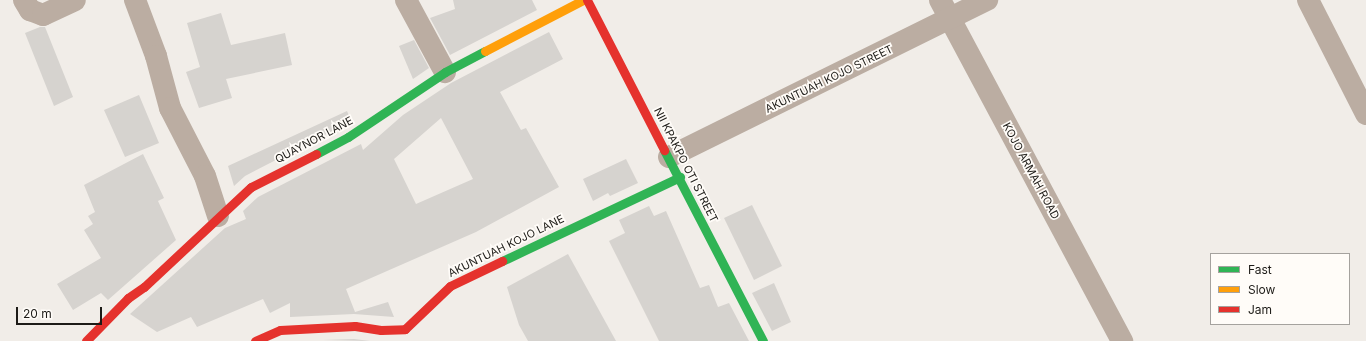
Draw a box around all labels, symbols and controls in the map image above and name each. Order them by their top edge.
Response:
street label: AKUNTUAH KOJO STREET [763,42,895,116]
street label: NII KPAKPO OTI STREET [651,105,721,225]
street label: QUAYNOR LANE [273,114,355,166]
street label: KOJO ARMAH ROAD [1000,121,1062,221]
street label: AKUNTUAH KOJO LANE [446,212,566,280]
legend [1210,253,1350,325]
text: Fast [1248,262,1272,277]
text: Slow [1248,282,1275,297]
scale bar [18,299,104,325]
text: Jam [1248,302,1272,317]
text: 20 m [23,306,52,321]

